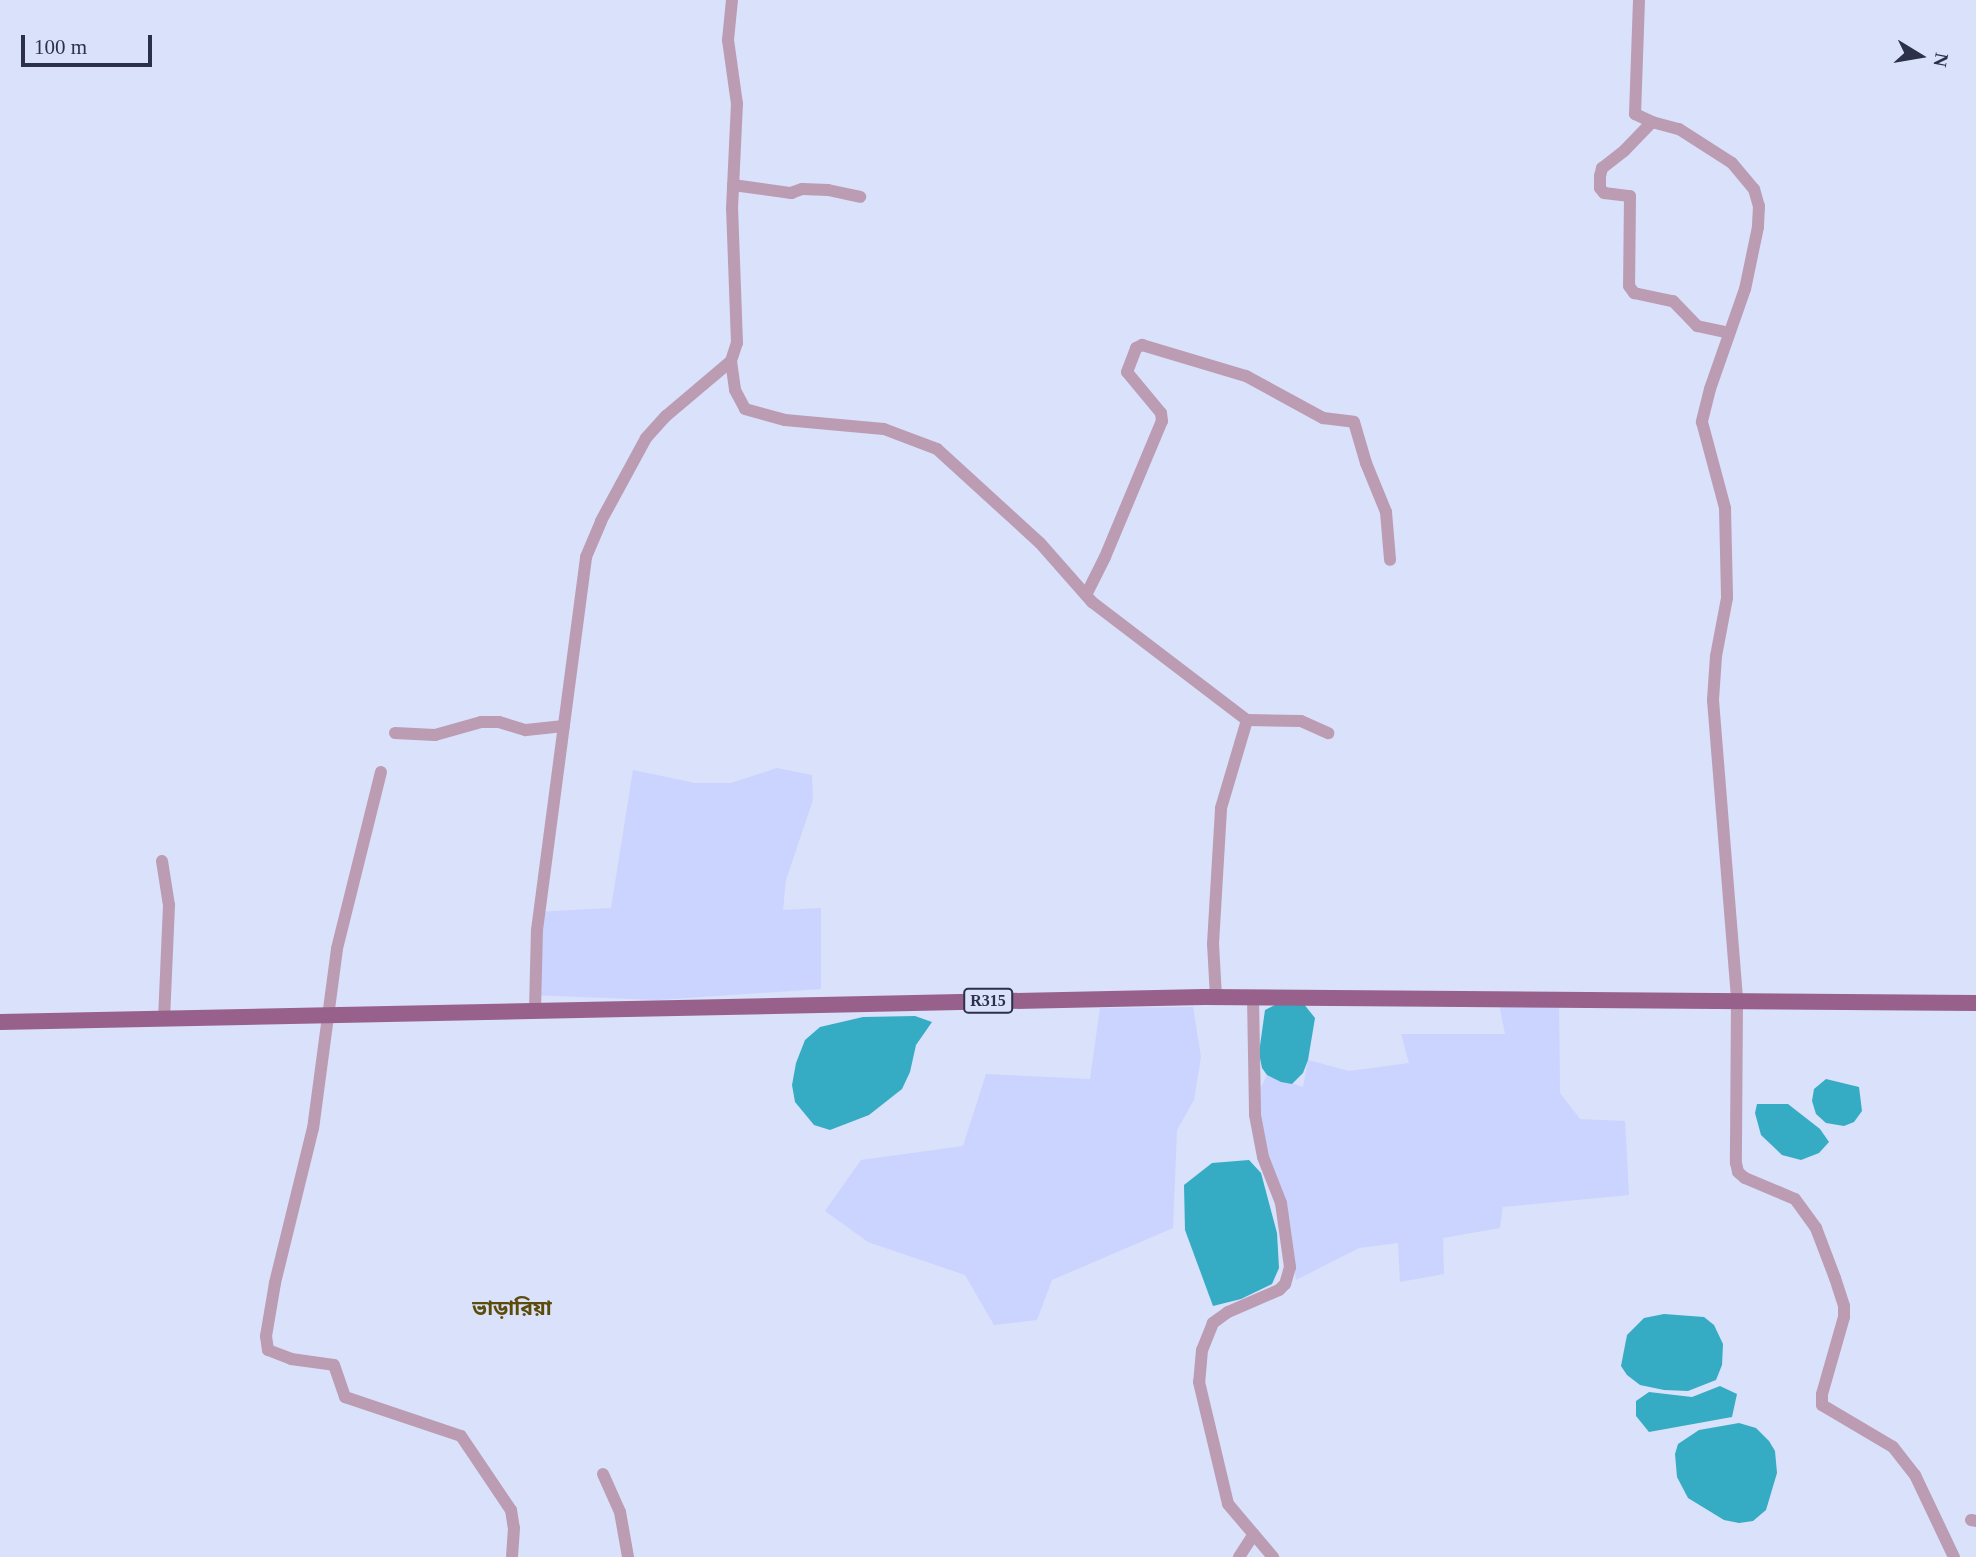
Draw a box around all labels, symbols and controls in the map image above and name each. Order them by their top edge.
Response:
scale bar [24,21,156,65]
north arrow [1885,21,1955,91]
text: 100 m [34,35,87,59]
text: N [1929,51,1953,69]
road number: R315 [962,988,1014,1014]
district label: ভাড়ারিয়া [472,1295,552,1321]

